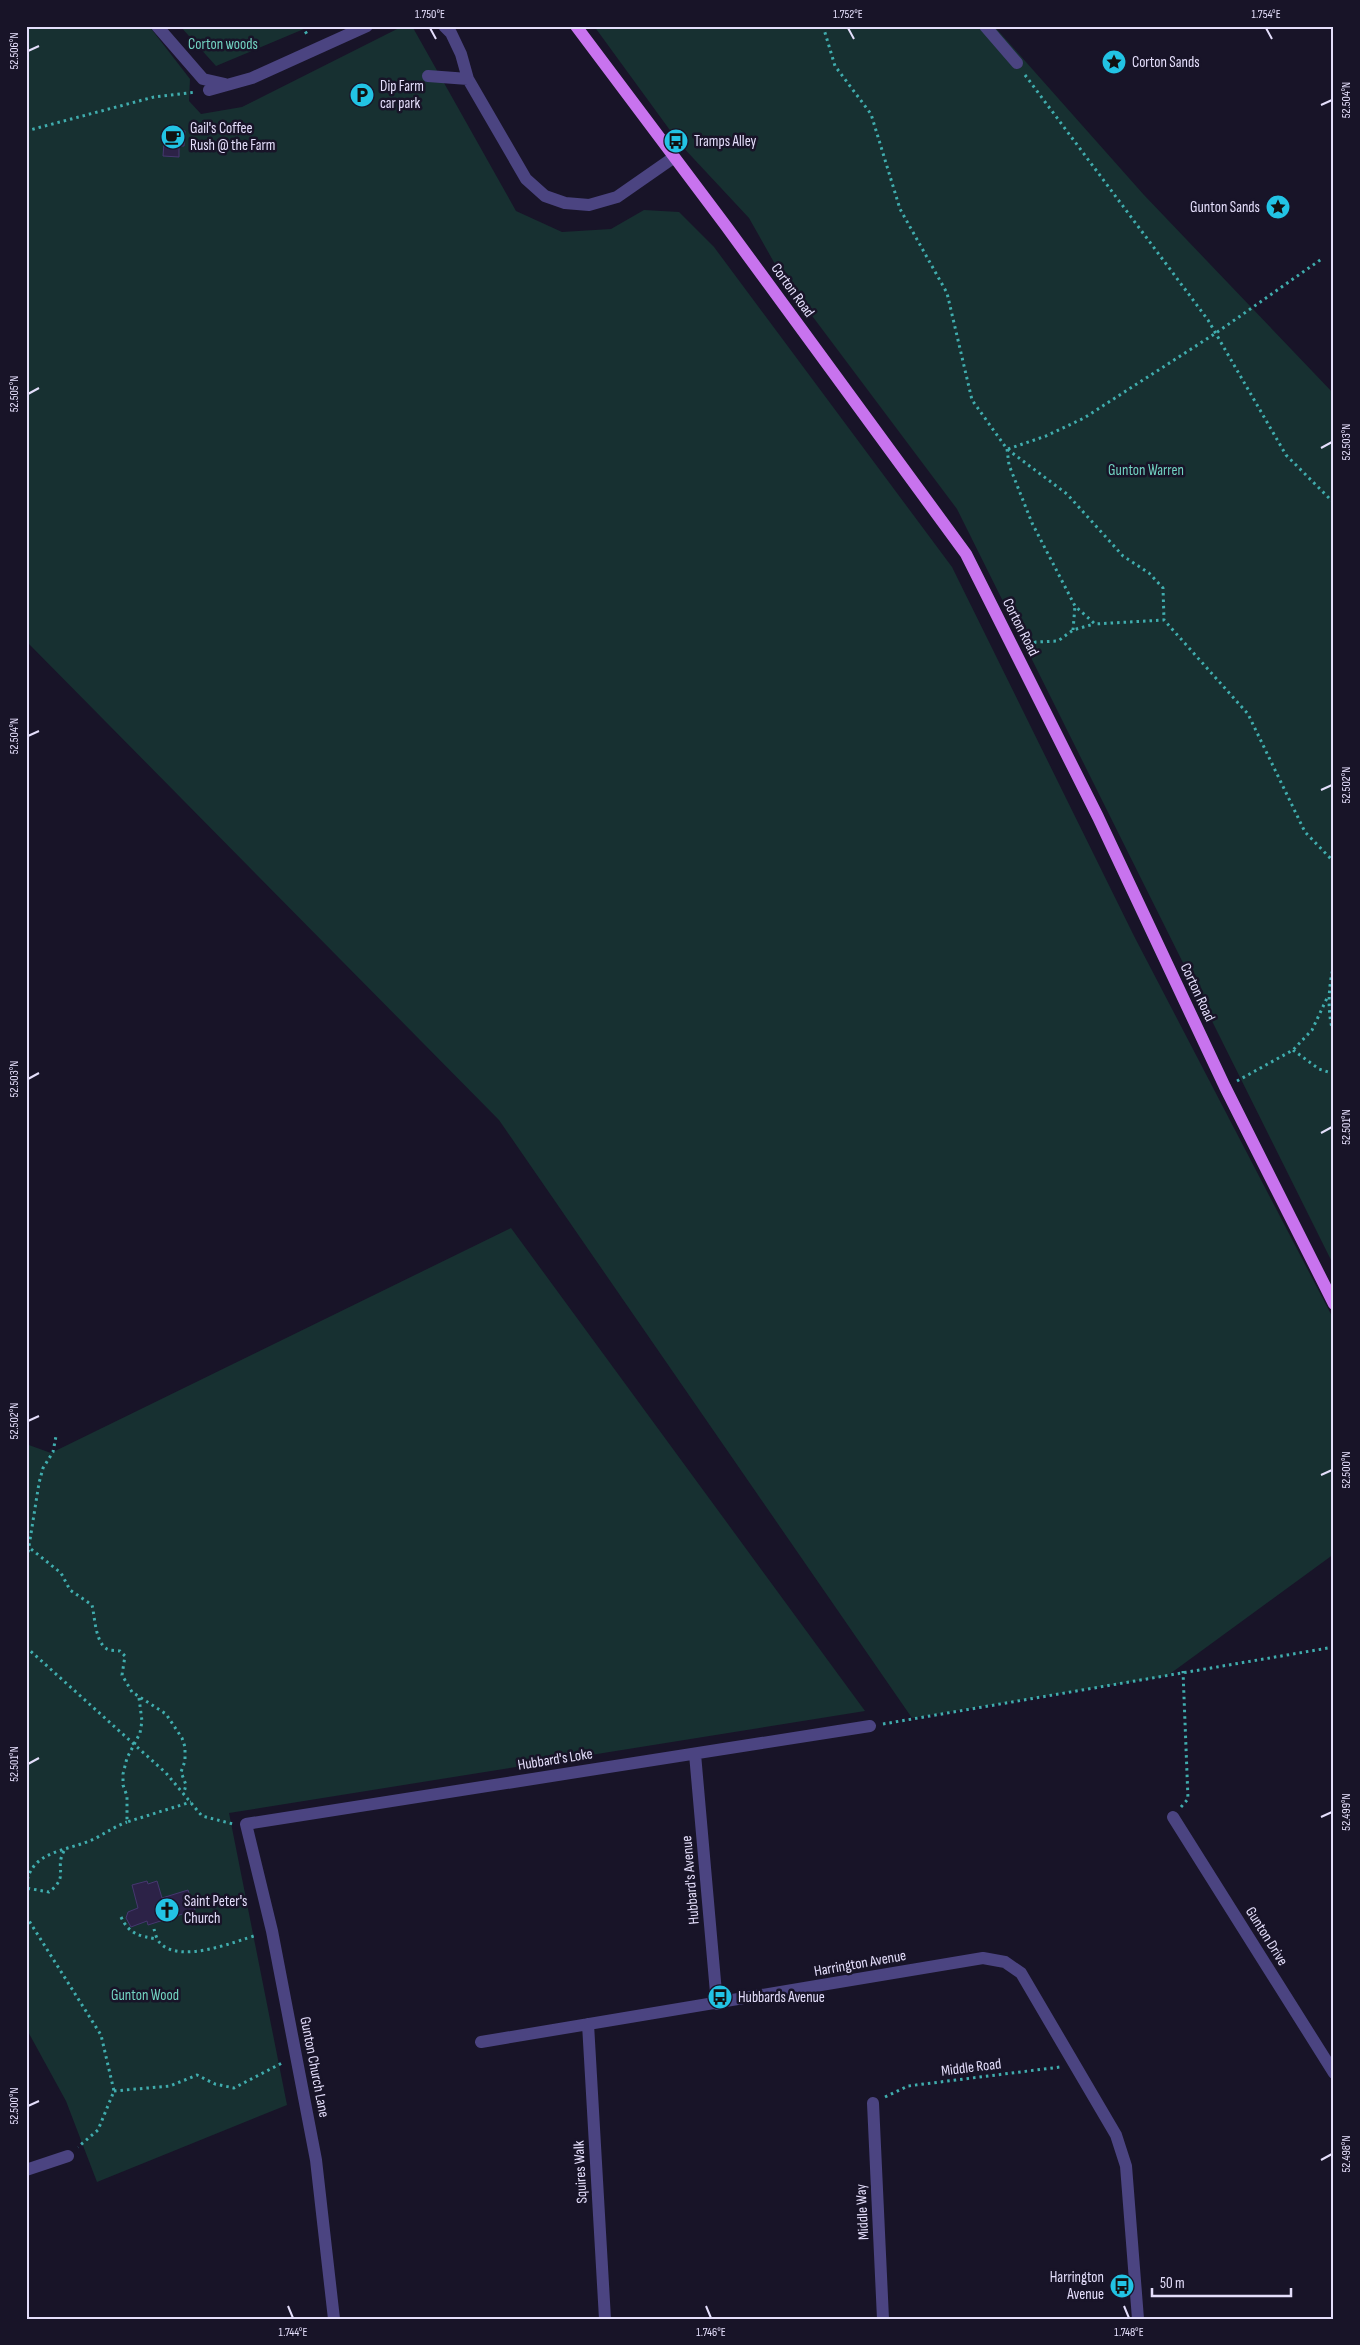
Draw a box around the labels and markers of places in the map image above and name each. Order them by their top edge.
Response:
place icon: Corton Sands [1101,49,1127,75]
place label: Corton Sands [1132,53,1200,72]
place label: Dip Farm car park [380,77,424,113]
parking icon: Dip Farm car park [349,82,375,108]
place label: Gail's Coffee Rush @ the Farm [190,119,275,155]
cafe icon: Gail's Coffee Rush @ the Farm [160,124,186,150]
bus stop icon: Tramps Alley [663,128,689,154]
place label: Tramps Alley [694,132,757,151]
place icon: Gunton Sands [1265,194,1291,220]
place label: Gunton Sands [1190,198,1260,217]
place label: Saint Peter's Church [184,1892,247,1928]
church icon: Saint Peter's Church [154,1897,180,1923]
bus stop icon: Hubbards Avenue [707,1984,733,2010]
place label: Hubbards Avenue [738,1988,825,2007]
place label: Harrington Avenue [1050,2268,1104,2304]
bus stop icon: Harrington Avenue [1109,2273,1135,2299]

